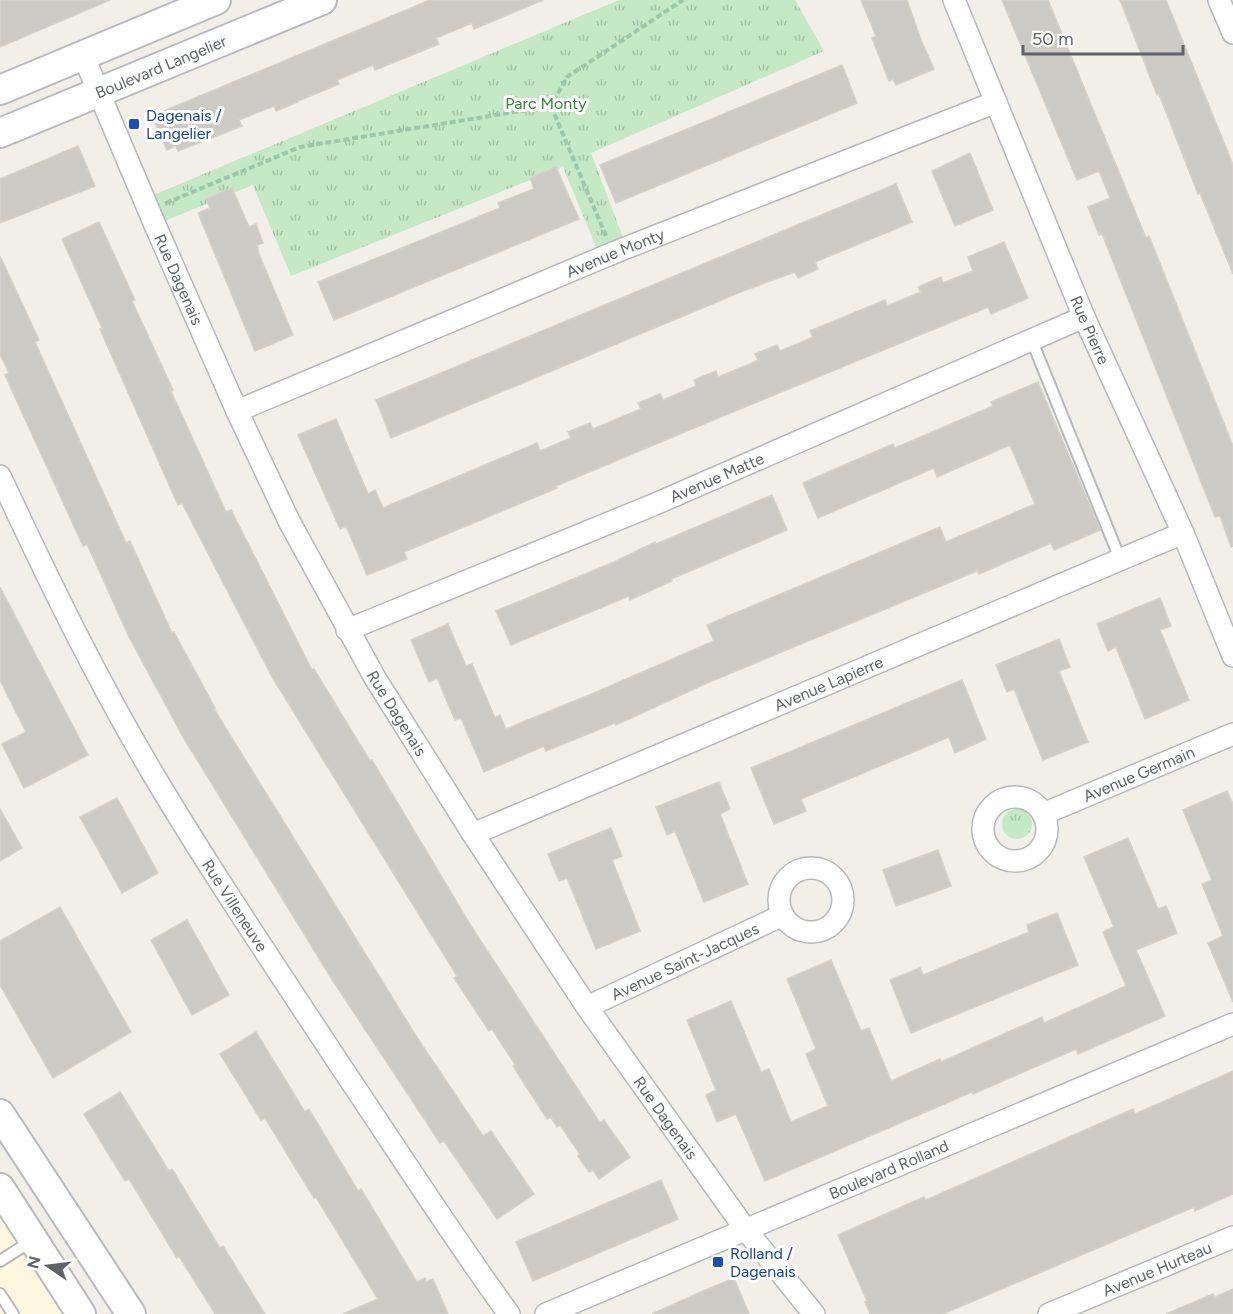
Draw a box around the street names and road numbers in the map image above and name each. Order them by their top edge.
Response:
street label: Boulevard Langelier [92,31,230,102]
street label: Avenue Monty [563,224,668,281]
street label: Rue Dagenais [151,231,207,328]
street label: Rue Pierre [1067,293,1114,367]
street label: Avenue Matte [667,448,767,506]
street label: Avenue Lapierre [771,652,886,715]
street label: Rue Dagenais [363,667,431,759]
street label: Avenue Germain [1080,742,1197,805]
street label: Rue Villeneuve [198,856,272,955]
street label: Avenue Saint-Jacques [608,918,762,1004]
street label: Rue Dagenais [630,1073,702,1163]
street label: Boulevard Rolland [826,1136,951,1203]
street label: Avenue Hurteau [1100,1238,1214,1300]

